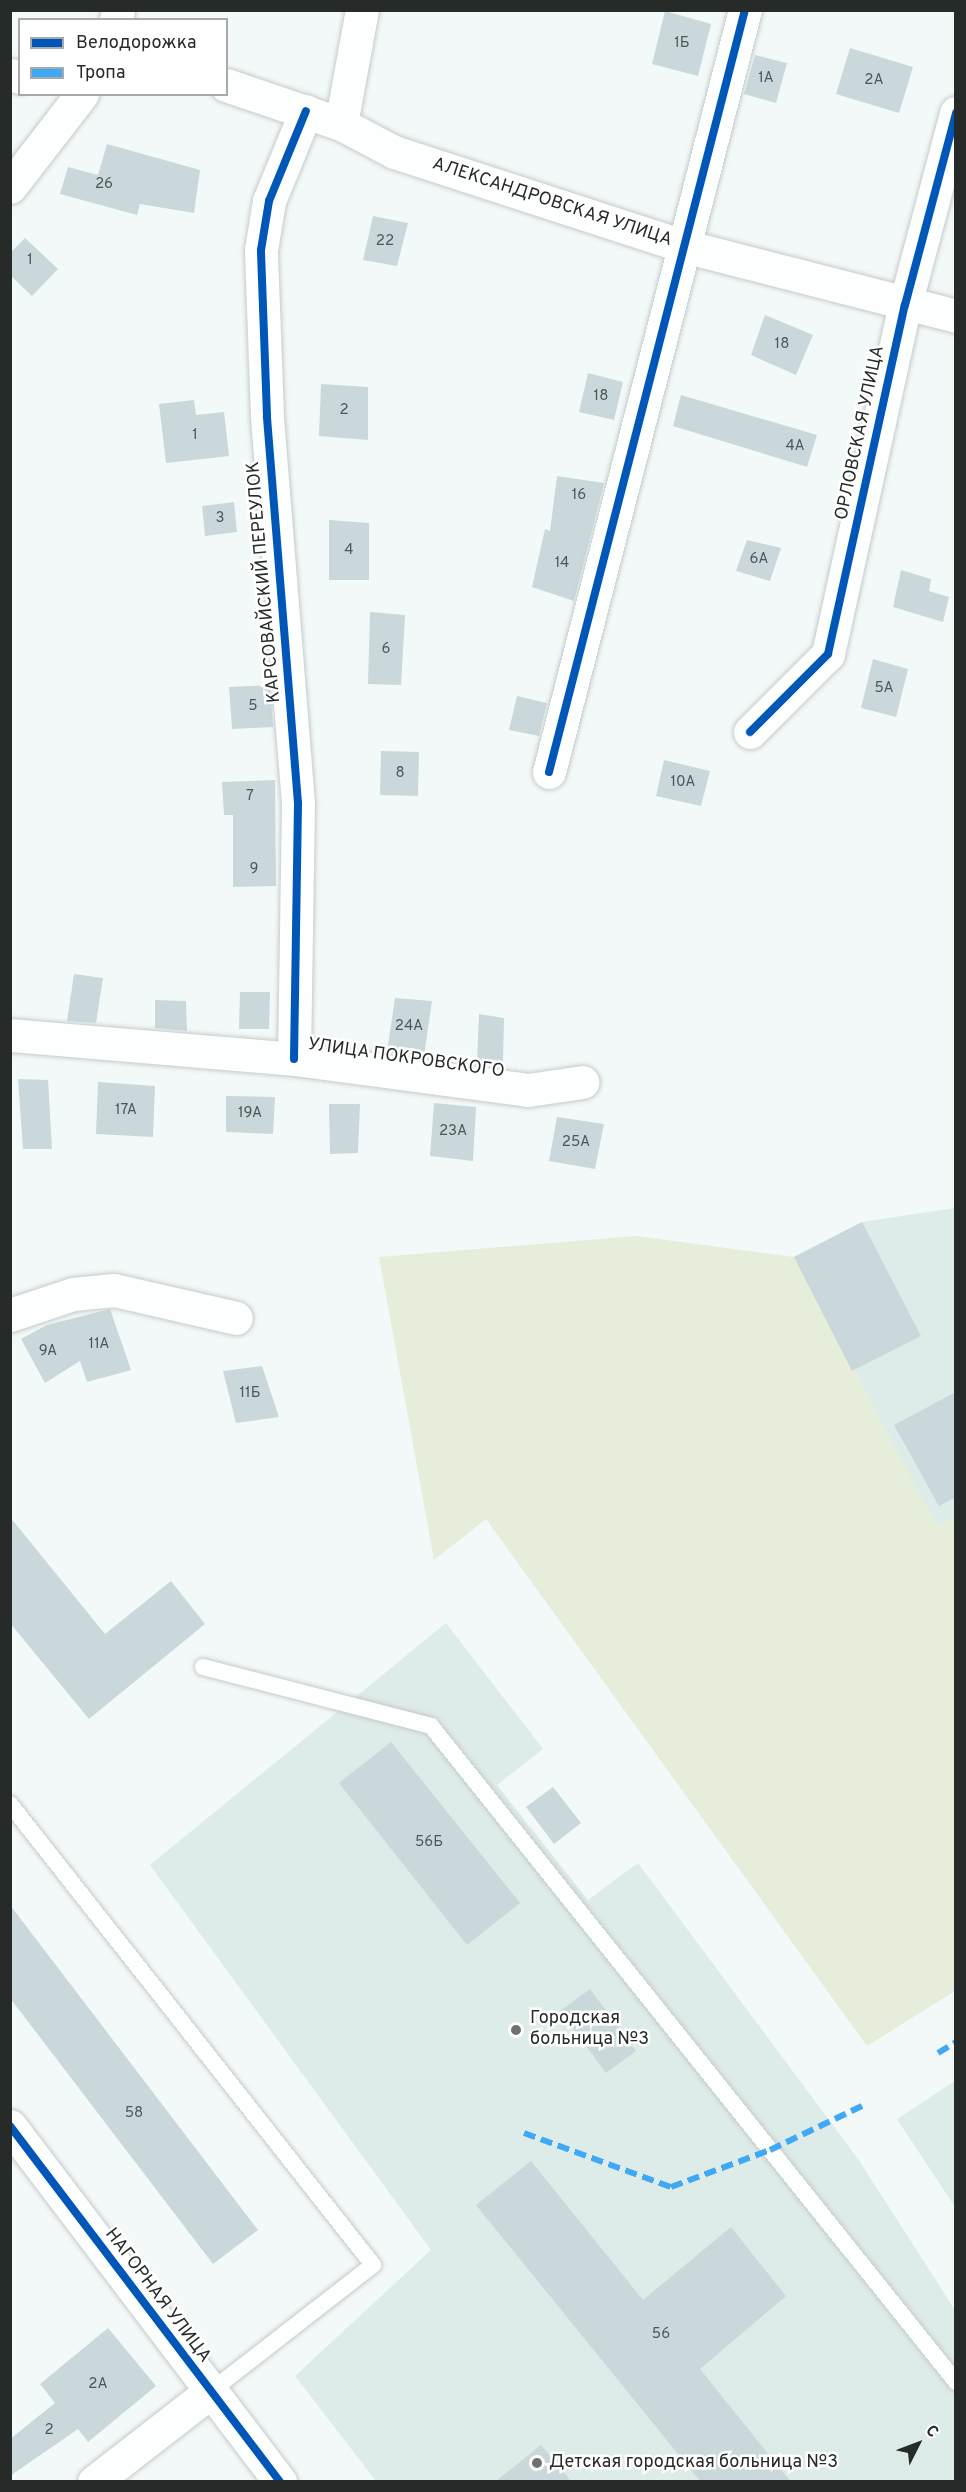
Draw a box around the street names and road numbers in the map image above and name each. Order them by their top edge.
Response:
street label: АЛЕКСАНДРОВСКАЯ УЛИЦА [429,154,675,252]
street label: ОРЛОВСКАЯ УЛИЦА [832,344,890,522]
street label: КАРСОВАЙСКИЙ ПЕРЕУЛОК [244,460,286,704]
street label: УЛИЦА ПОКРОВСКОГО [306,1034,506,1084]
street label: НАГОРНАЯ УЛИЦА [99,2224,215,2368]

